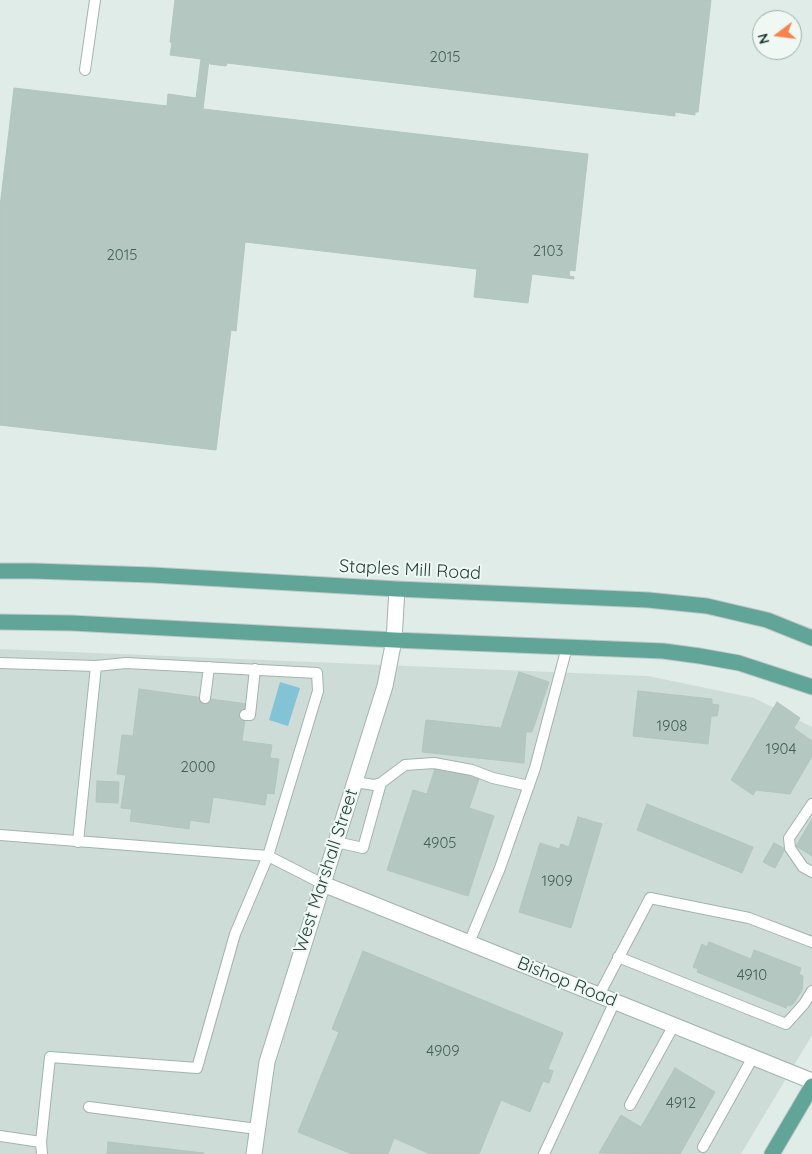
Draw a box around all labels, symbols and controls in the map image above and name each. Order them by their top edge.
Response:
north arrow [752,10,802,60]
text: N [753,31,774,46]
house number: 2015 [430,48,460,66]
house number: 2103 [533,242,563,260]
house number: 2015 [107,246,137,264]
street label: Staples Mill Road [338,555,482,585]
house number: 1908 [657,717,687,735]
house number: 1904 [766,740,796,758]
house number: 2000 [180,758,216,776]
street label: West Marshall Street [289,786,363,956]
house number: 4905 [423,834,457,852]
house number: 1909 [541,872,573,890]
street label: Bishop Road [514,952,620,1012]
house number: 4910 [737,966,767,984]
house number: 4909 [426,1042,460,1060]
house number: 4912 [666,1094,696,1112]

